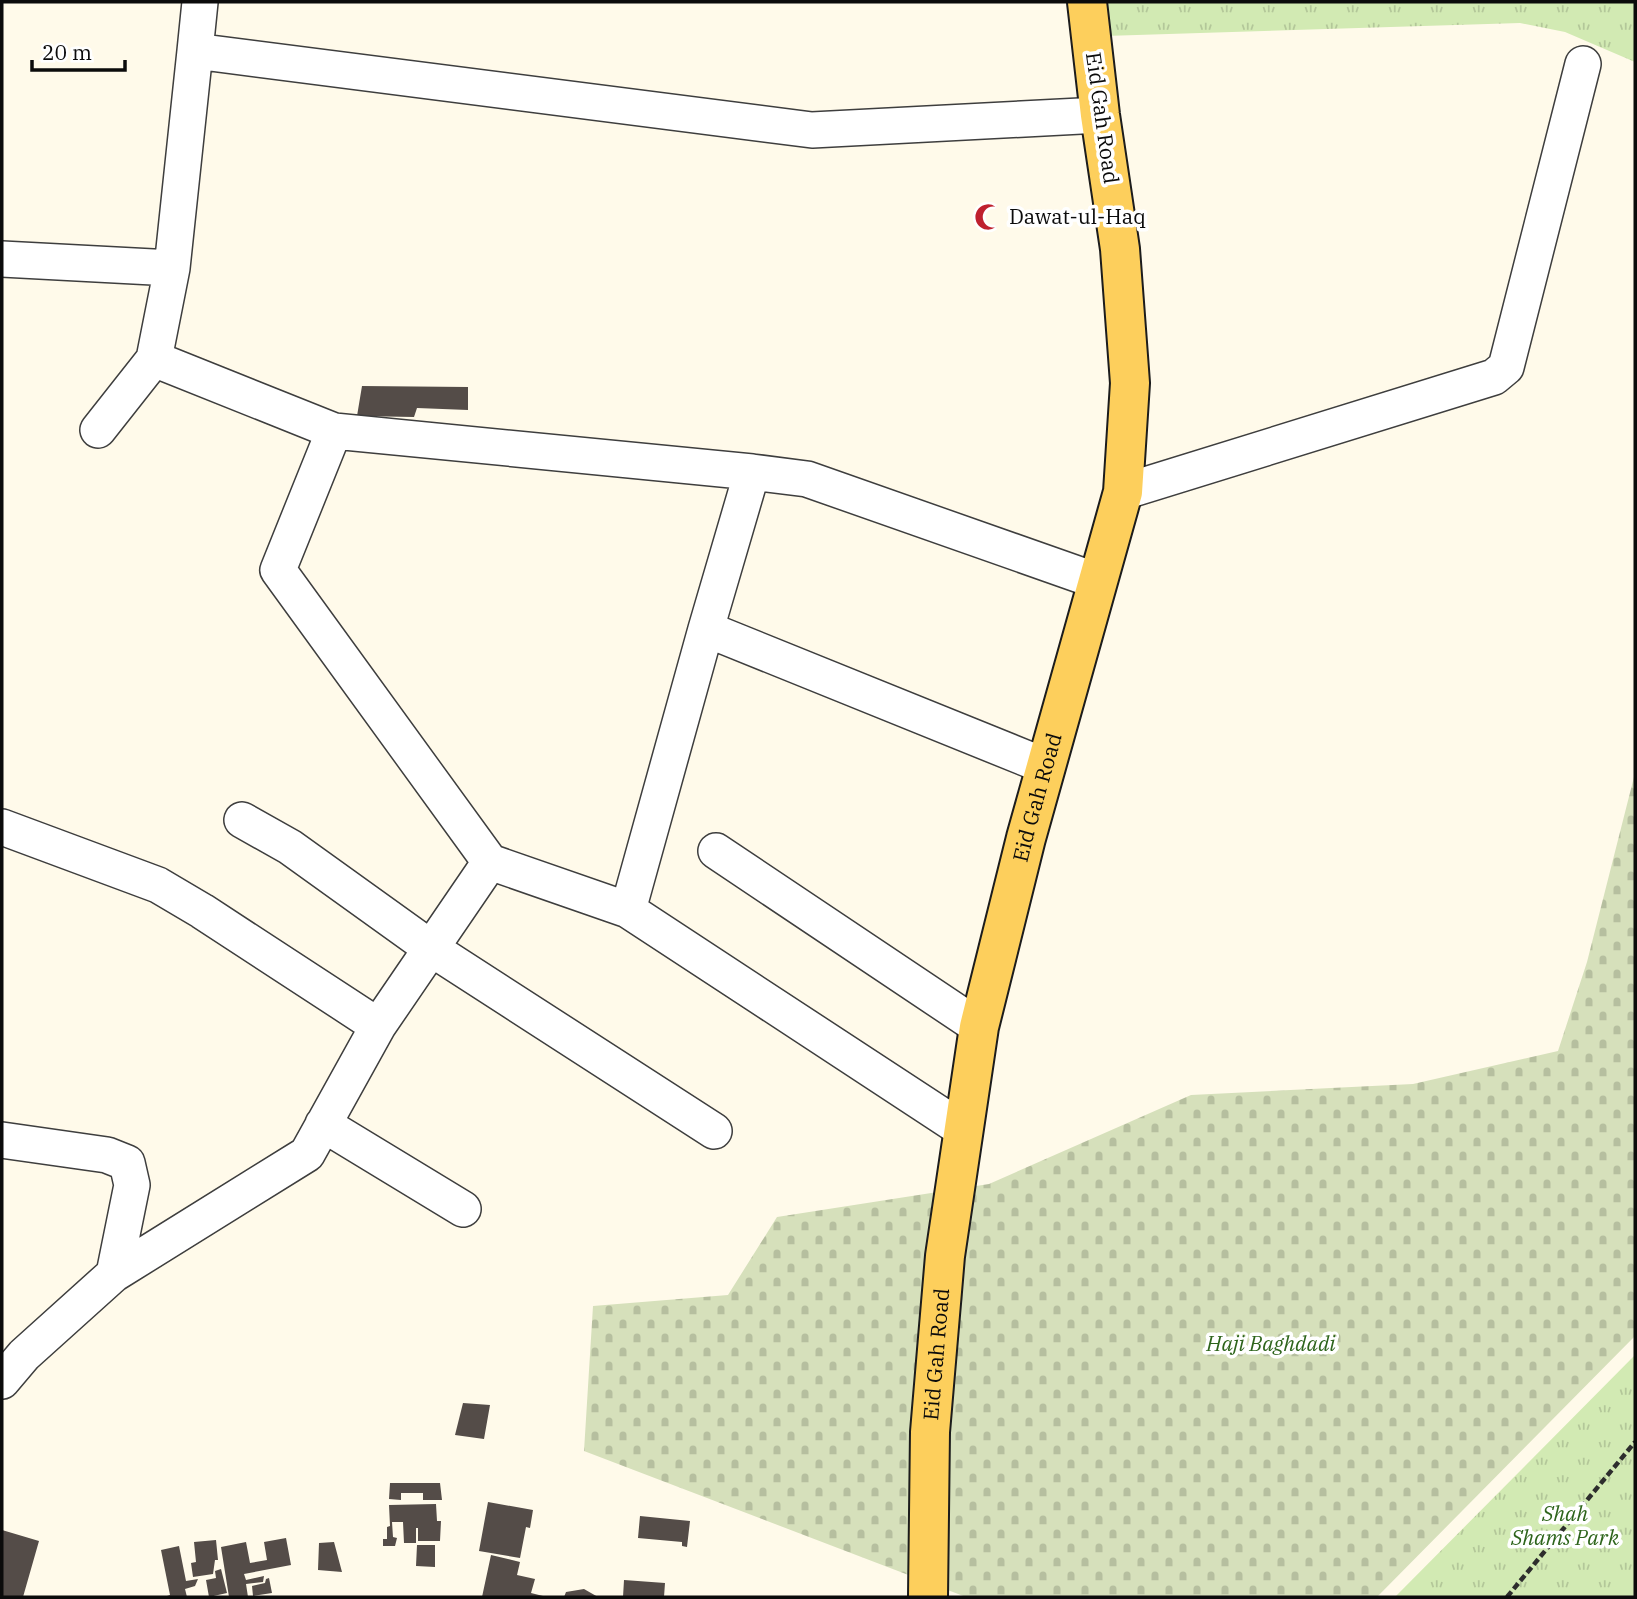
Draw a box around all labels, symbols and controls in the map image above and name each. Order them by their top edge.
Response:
scale bar [32,28,124,72]
text: 20 m [42,38,92,66]
street label: Eid Gah Road [1080,50,1126,186]
mosque icon: Dawat-ul-Haq [973,202,1003,232]
place label: Dawat-ul-Haq [1009,202,1146,230]
street label: Eid Gah Road [1006,729,1068,865]
street label: Eid Gah Road [916,1287,955,1422]
park label: Haji Baghdadi [1205,1329,1336,1357]
park label: Shah Shams Park [1510,1499,1620,1551]

